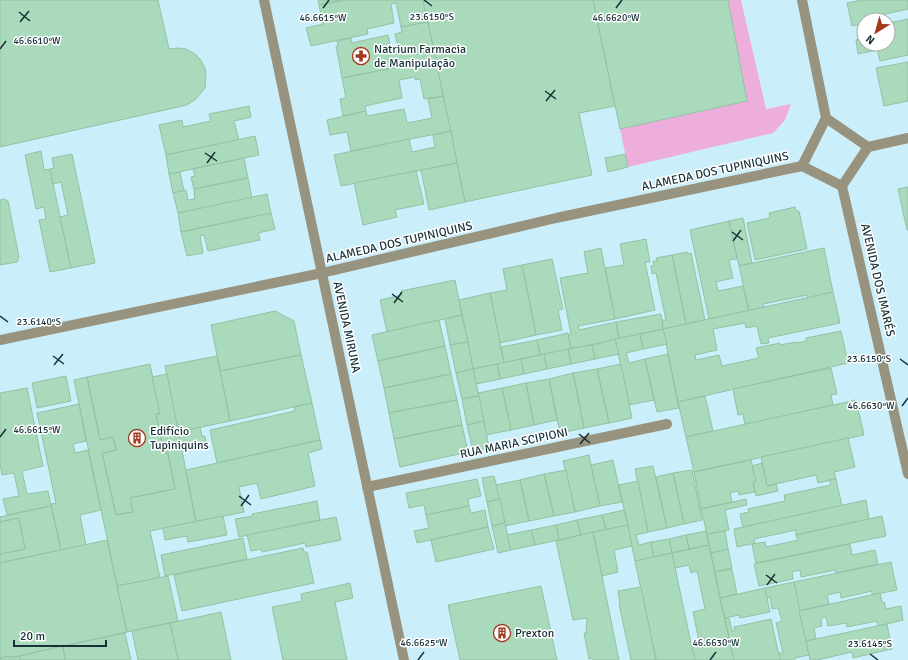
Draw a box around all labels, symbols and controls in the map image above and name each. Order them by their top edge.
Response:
text: 23.6150°S [410,11,455,23]
text: 46.6615°W [299,12,347,24]
text: 46.6620°W [592,12,640,24]
north arrow [856,12,896,52]
text: N [863,32,877,47]
text: 46.6610°W [13,35,61,47]
place label: Natrium Farmacia de Manipulação [374,42,466,71]
pharmacy icon: Natrium Farmacia de Manipulação [351,46,371,66]
street label: ALAMEDA DOS TUPINIQUINS [640,148,790,194]
street label: ALAMEDA DOS TUPINIQUINS [324,218,474,267]
street label: AVENIDA DOS IMARÉS [857,222,898,339]
street label: AVENIDA MIRUNA [329,280,364,375]
text: 23.6140°S [17,316,62,328]
text: 23.6150°S [847,353,892,365]
text: 46.6630°W [847,400,895,412]
text: 46.6615°W [13,424,61,436]
place label: Edifício Tupiniquins [150,424,209,453]
street label: RUA MARIA SCIPIONI [459,425,569,462]
building icon: Edifício Tupiniquins [127,428,147,448]
scale bar [14,622,106,648]
building icon: Prexton [492,623,512,643]
place label: Prexton [515,626,554,641]
text: 20 m [20,629,45,644]
text: 46.6625°W [400,637,448,649]
text: 46.6630°W [692,637,740,649]
text: 23.6145°S [848,638,893,650]

